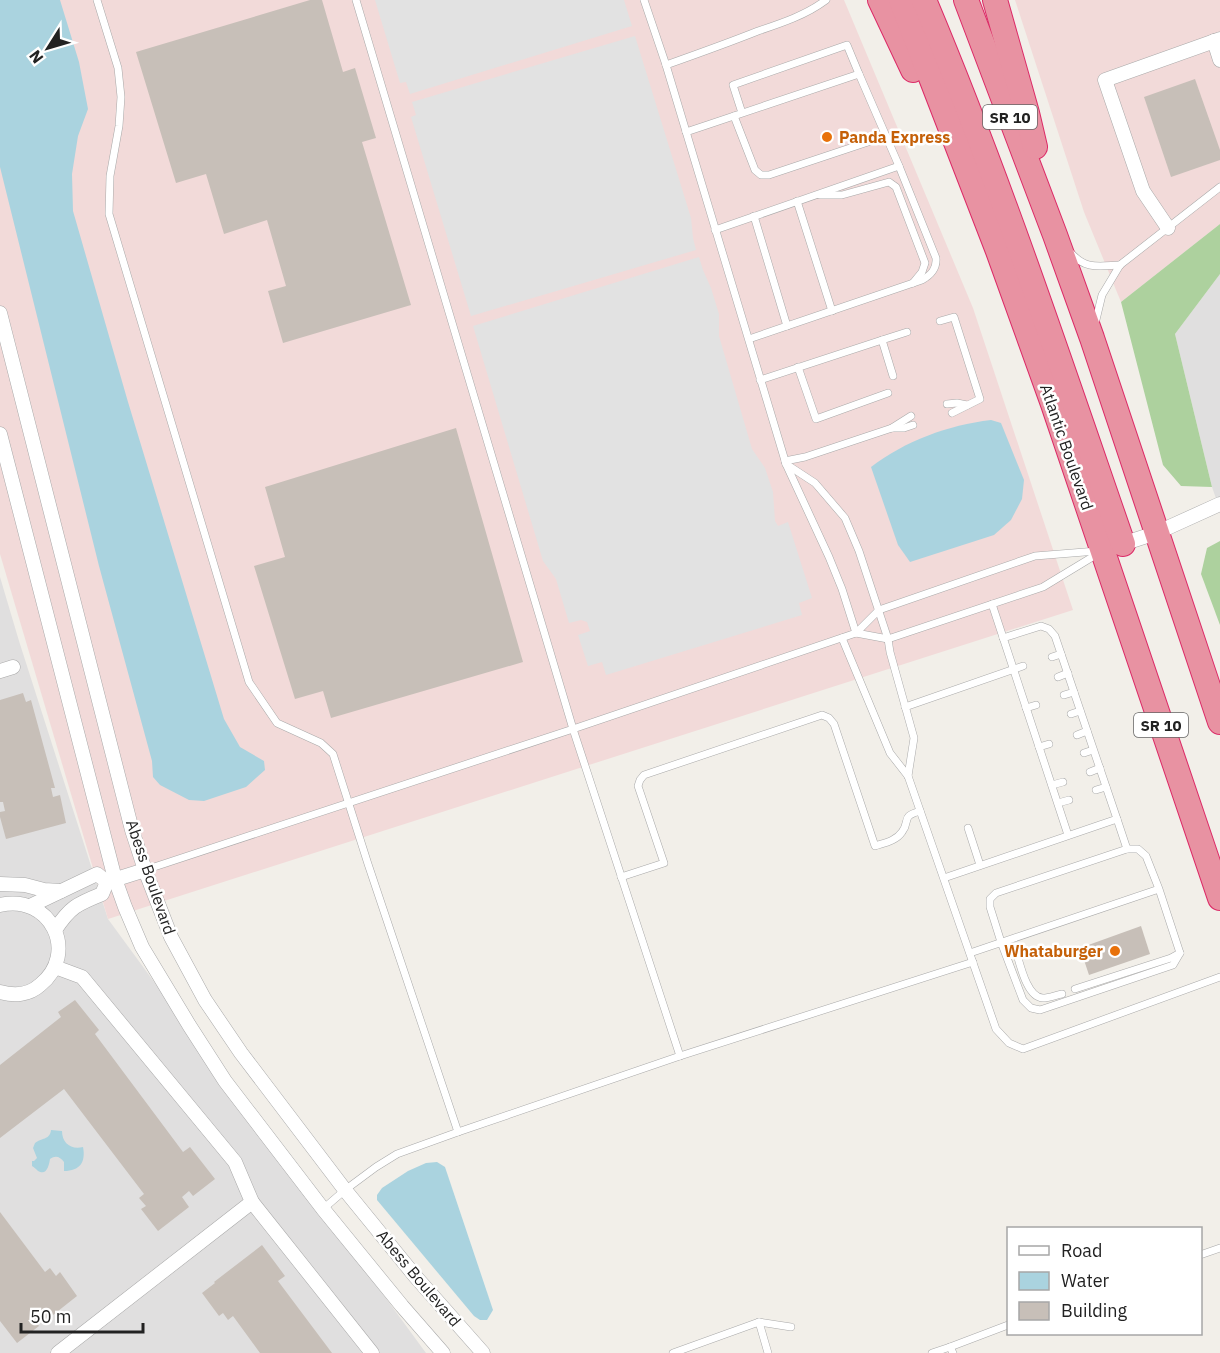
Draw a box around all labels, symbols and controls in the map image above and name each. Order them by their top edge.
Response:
north arrow [18,18,78,78]
text: N [25,46,47,68]
road number: SR 10 [983,105,1037,129]
place label: Panda Express [839,127,950,147]
marker: Panda Express [820,130,834,144]
street label: Atlantic Boulevard [1036,381,1098,513]
road number: SR 10 [1134,713,1188,737]
street label: Abess Boulevard [122,817,180,937]
place label: Whataburger [1004,941,1104,961]
marker: Whataburger [1108,944,1122,958]
street label: Abess Boulevard [373,1225,465,1331]
legend [1007,1227,1202,1335]
text: Road [1061,1239,1102,1262]
text: Water [1061,1269,1110,1292]
scale bar [21,1296,142,1334]
text: Building [1061,1299,1128,1322]
text: 50 m [30,1305,72,1328]

